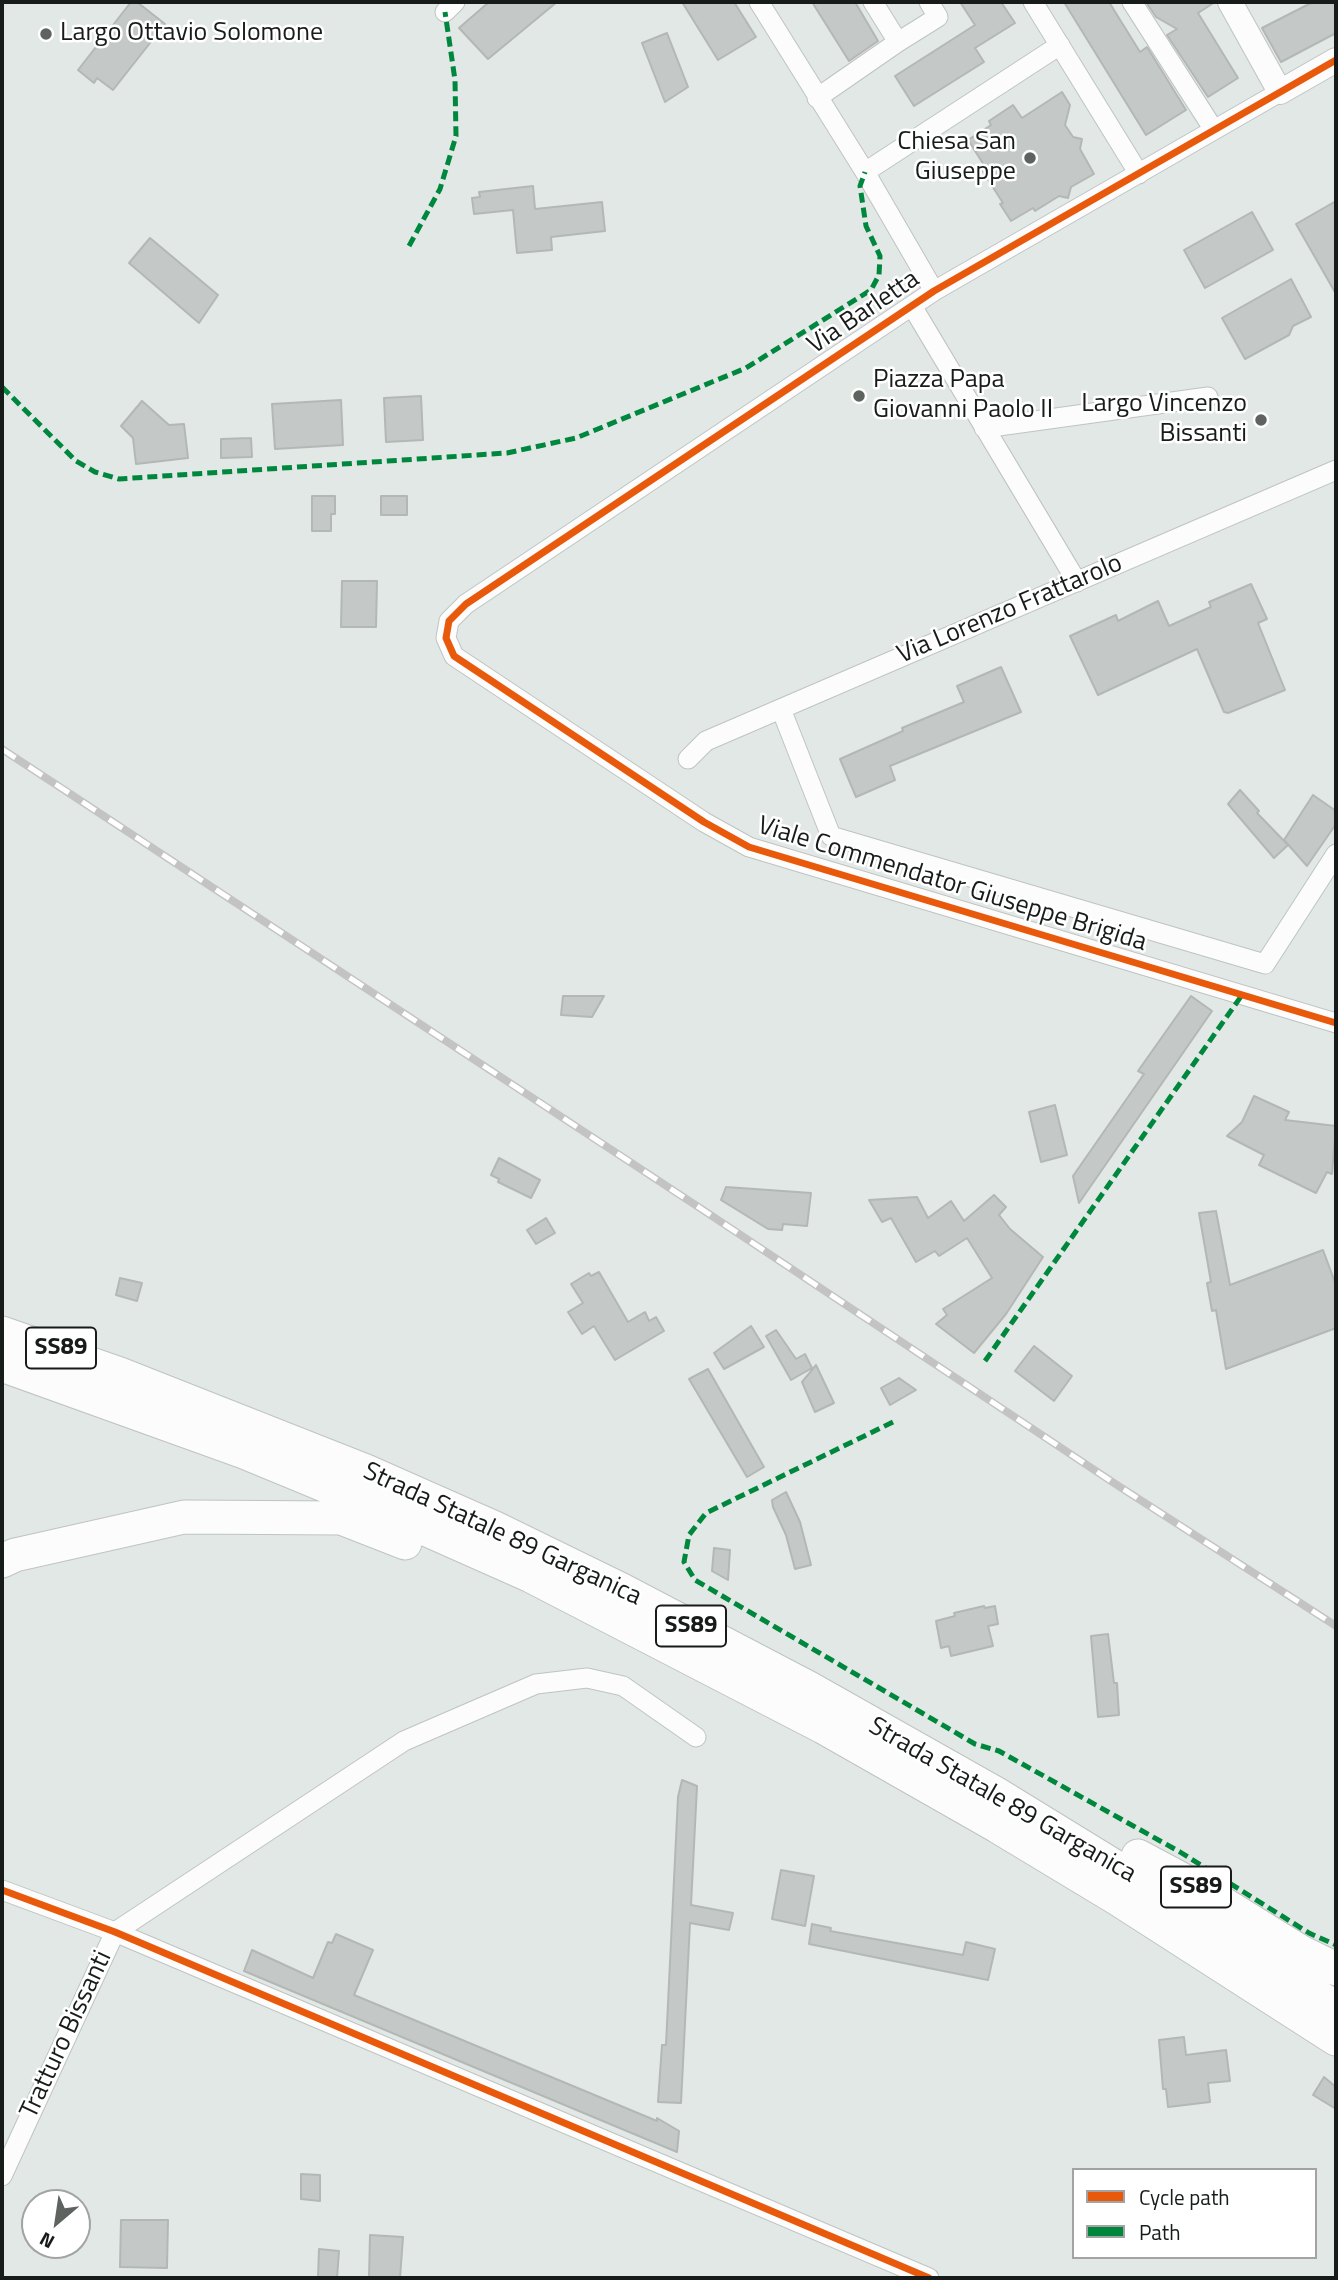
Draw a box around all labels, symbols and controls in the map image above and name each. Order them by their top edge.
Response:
place label: Largo Ottavio Solomone [60,18,323,50]
marker: Largo Ottavio Solomone [38,26,54,42]
place label: Chiesa San Giuseppe [897,127,1016,188]
marker: Chiesa San Giuseppe [1022,150,1038,166]
street label: Via Barletta [802,264,926,362]
place label: Piazza Papa Giovanni Paolo II [873,365,1053,426]
marker: Piazza Papa Giovanni Paolo II [851,388,867,404]
place label: Largo Vincenzo Bissanti [1081,389,1247,450]
marker: Largo Vincenzo Bissanti [1253,412,1269,428]
street label: Via Lorenzo Frattarolo [893,549,1127,671]
street label: Viale Commendator Giuseppe Brigida [754,811,1150,959]
road number: SS89 [26,1328,96,1368]
street label: Strada Statale 89 Garganica [358,1457,646,1613]
road number: SS89 [656,1606,726,1646]
street label: Strada Statale 89 Garganica [863,1712,1141,1890]
road number: SS89 [1161,1866,1231,1908]
street label: Tratturo Bissanti [15,1946,119,2124]
legend [1072,2168,1317,2259]
text: Cycle path [1139,2181,1230,2213]
north arrow [21,2189,91,2259]
text: Path [1139,2216,1181,2248]
text: N [34,2225,59,2257]

